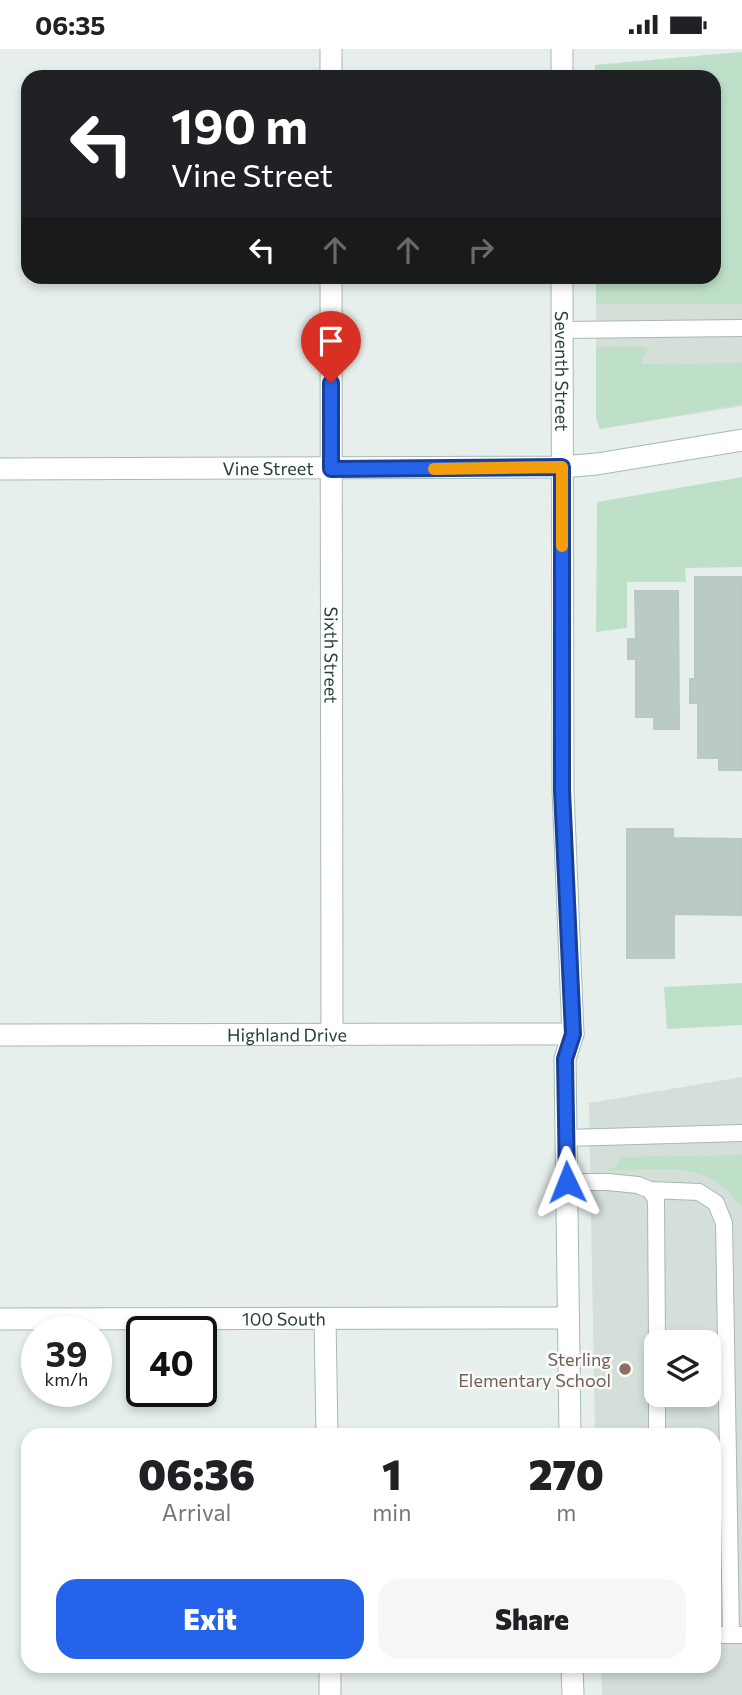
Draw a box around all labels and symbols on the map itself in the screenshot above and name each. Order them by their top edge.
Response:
pin [301,311,361,383]
street label: Seventh Street [551,311,573,431]
street label: Vine Street [222,457,314,479]
street label: Sixth Street [320,607,343,703]
street label: Highland Drive [227,1023,347,1046]
position arrow [530,1145,604,1219]
street label: 100 South [242,1307,326,1330]
speed limit sign: 40 [126,1316,217,1407]
place label: Sterling Elementary School [458,1348,611,1391]
marker: Sterling Elementary School [617,1361,633,1377]

